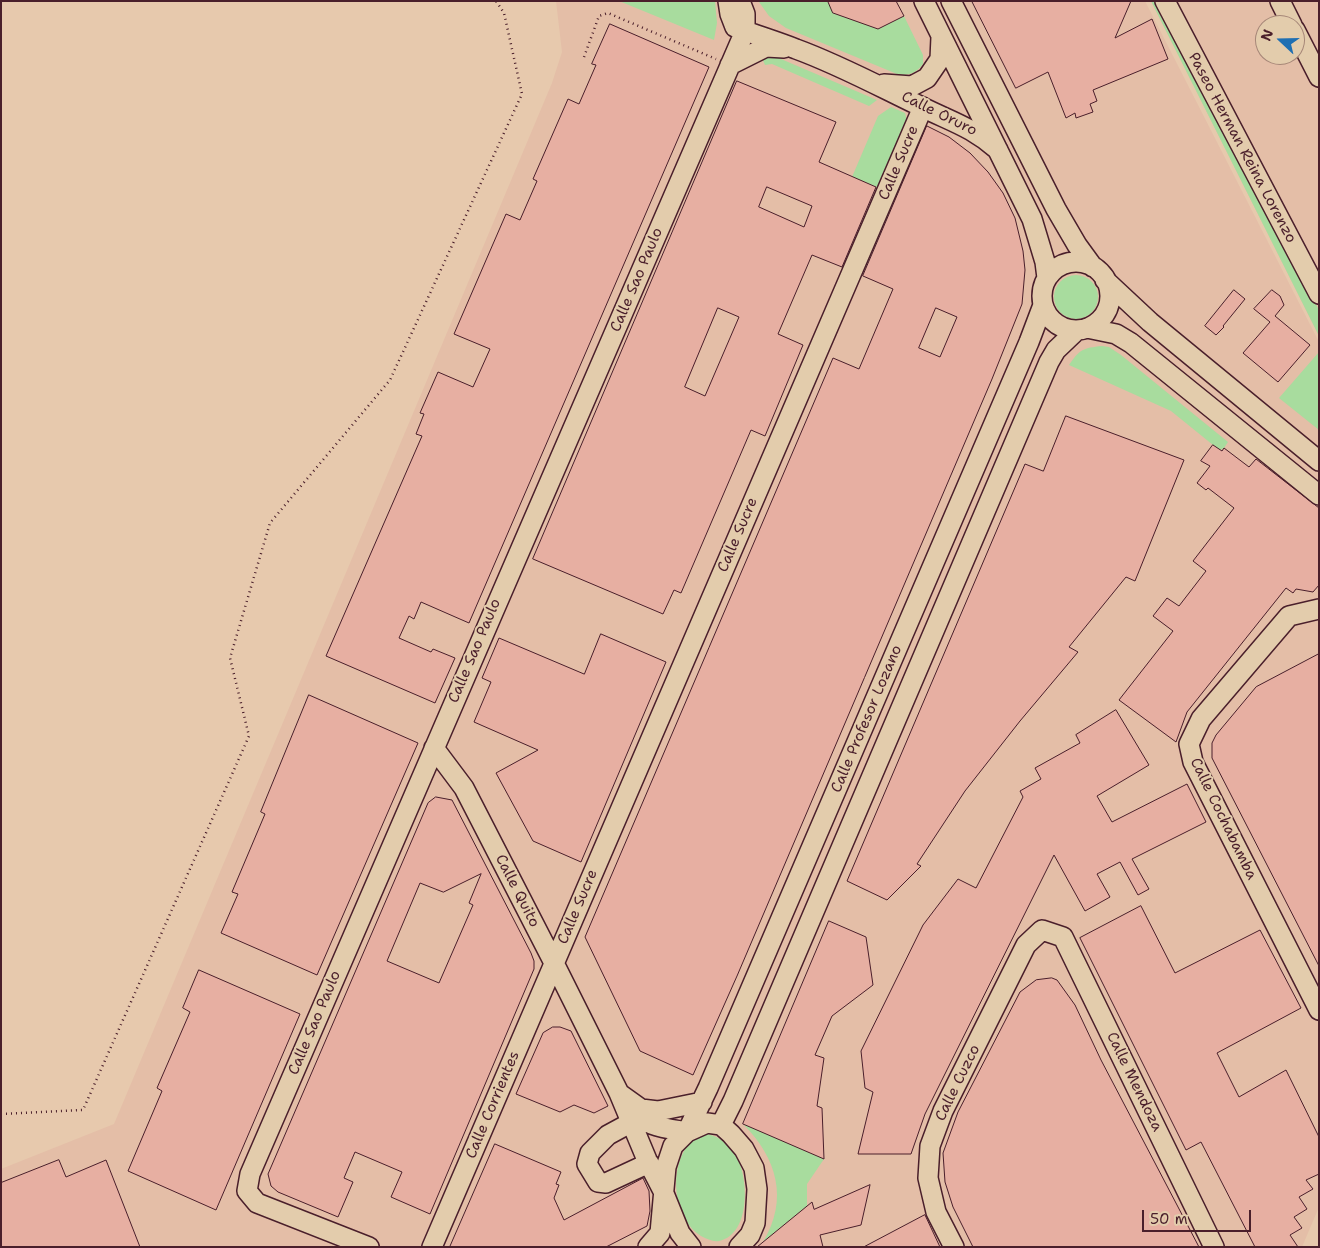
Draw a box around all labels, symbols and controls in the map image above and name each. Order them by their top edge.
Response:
north arrow [1255,15,1305,65]
text: N [1257,27,1277,43]
street label: Paseo Herman Reina Lorenzo [1184,50,1300,246]
street label: Calle Oruro [898,88,980,140]
street label: Calle Sucre [875,123,923,203]
street label: Calle Sao Paulo [607,225,667,335]
street label: Calle Sucre [714,495,762,575]
street label: Calle Sao Paulo [445,596,505,706]
street label: Calle Profesor Lozano [828,642,906,796]
street label: Calle Cochabamba [1186,755,1260,883]
street label: Calle Quito [491,852,543,930]
street label: Calle Sucre [554,867,602,947]
street label: Calle Sao Paulo [285,968,345,1078]
street label: Calle Mendoza [1102,1029,1166,1135]
street label: Calle Cuzco [932,1042,984,1124]
street label: Calle Corrientes [462,1049,524,1161]
scale bar [1145,1200,1254,1232]
text: 50 m [1150,1209,1188,1229]

